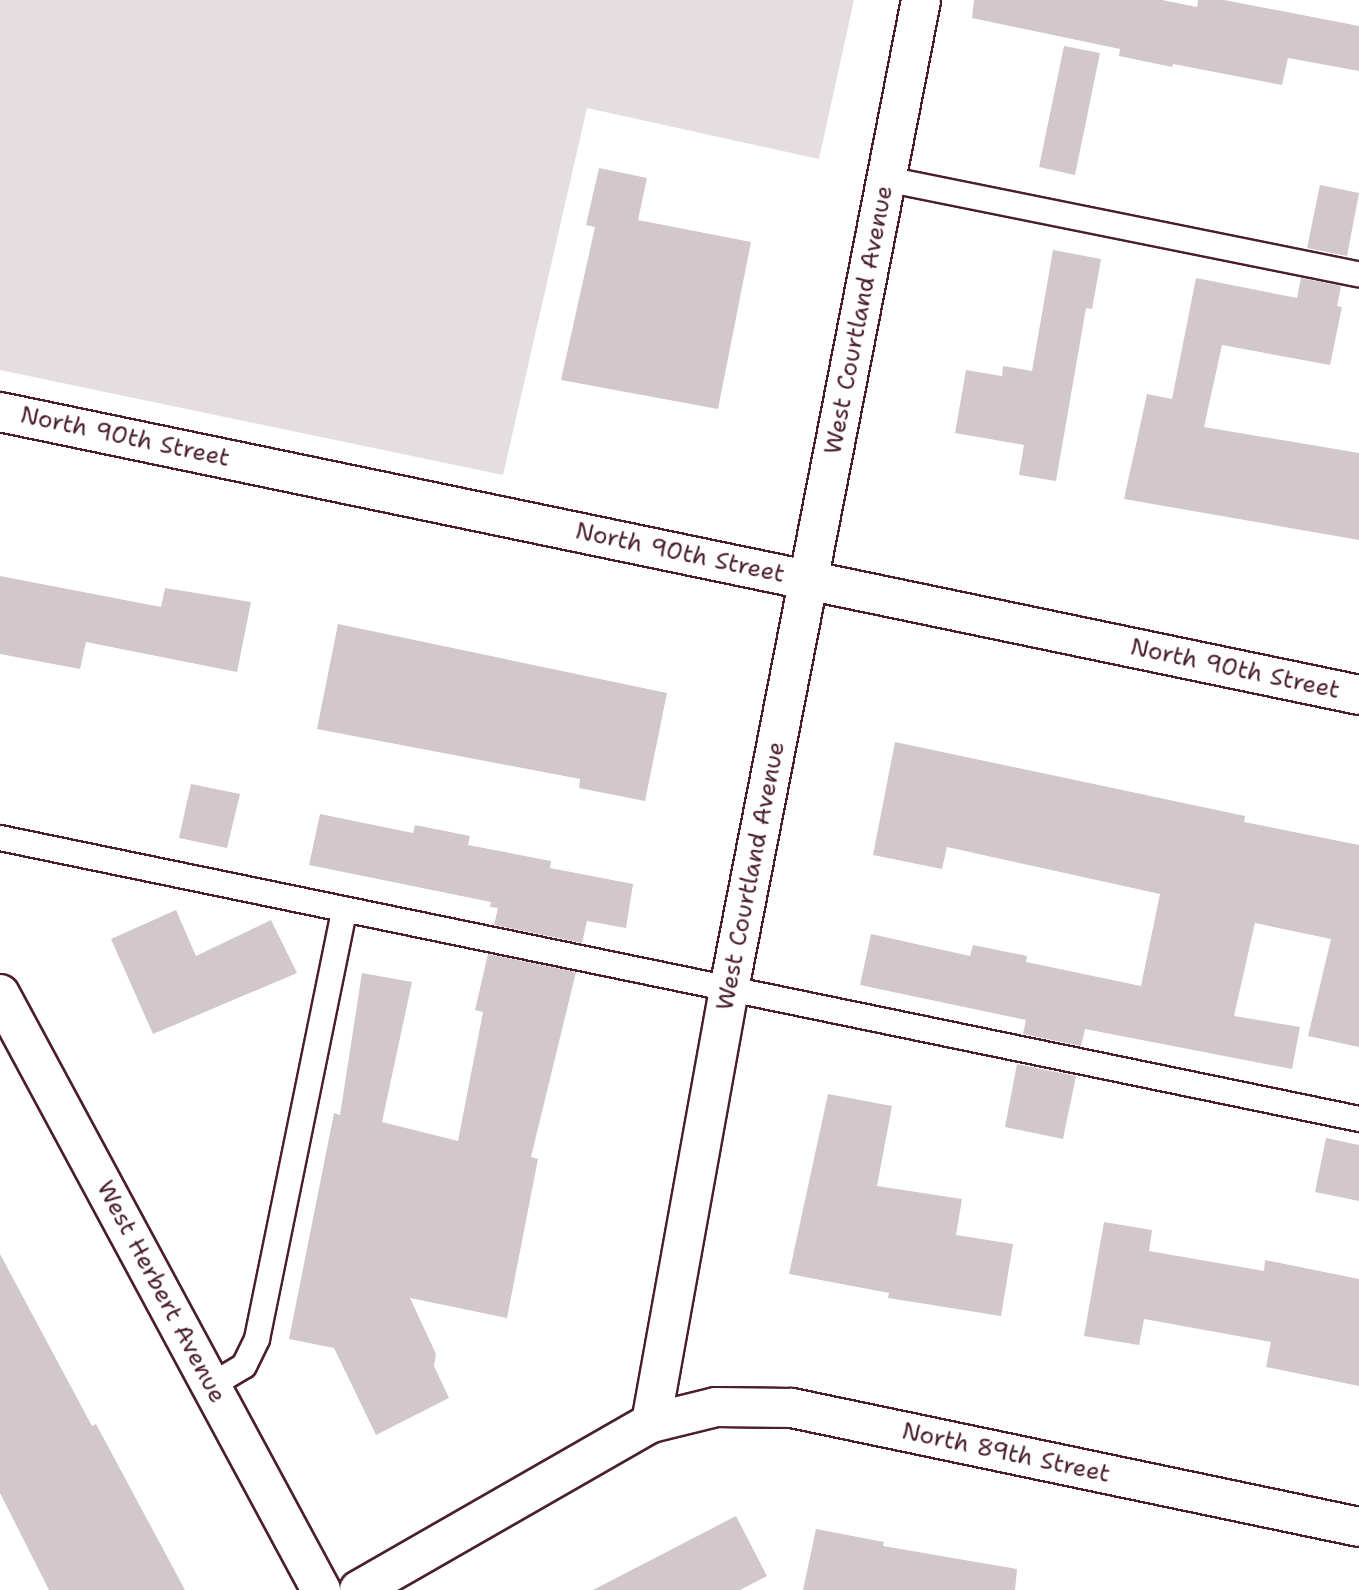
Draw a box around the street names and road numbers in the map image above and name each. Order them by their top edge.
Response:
street label: West Courtland Avenue [819,183,899,457]
street label: North 90th Street [18,401,232,473]
street label: North 90th Street [573,517,787,589]
street label: North 90th Street [1128,633,1342,705]
street label: West Courtland Avenue [711,739,791,1013]
street label: West Herbert Avenue [90,1176,232,1408]
street label: North 89th Street [899,1417,1113,1489]

